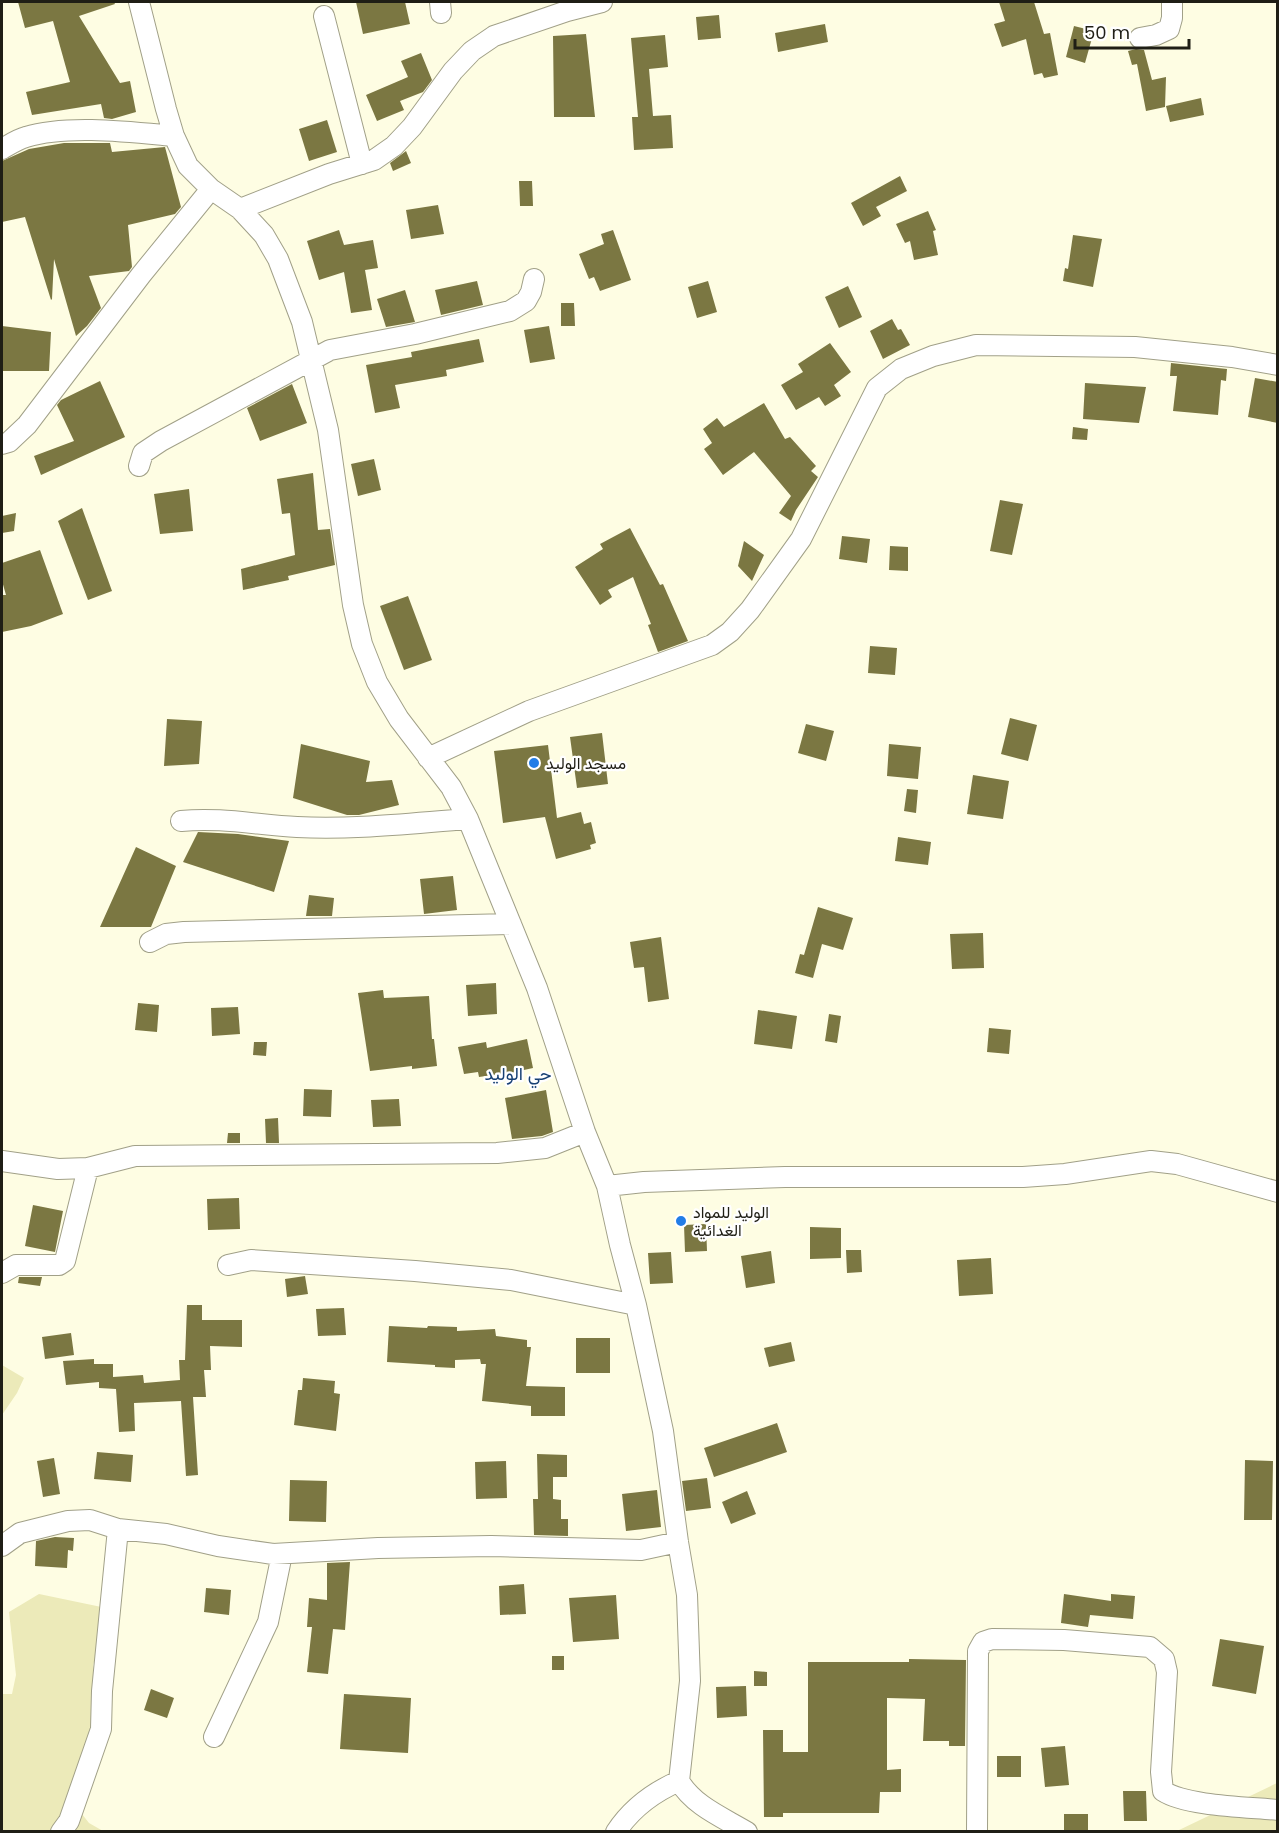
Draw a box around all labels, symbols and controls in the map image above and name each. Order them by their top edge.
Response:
scale bar [1075,12,1189,50]
text: 50 m [1084,20,1130,45]
place label: مسجد الوليد [546,752,626,775]
marker: مسجد الوليد [527,756,541,770]
district label: حي الوليد [484,1061,552,1089]
place label: الوليد للمواد الغدائية [693,1201,769,1242]
marker: الوليد للمواد الغدائية [674,1214,688,1228]

